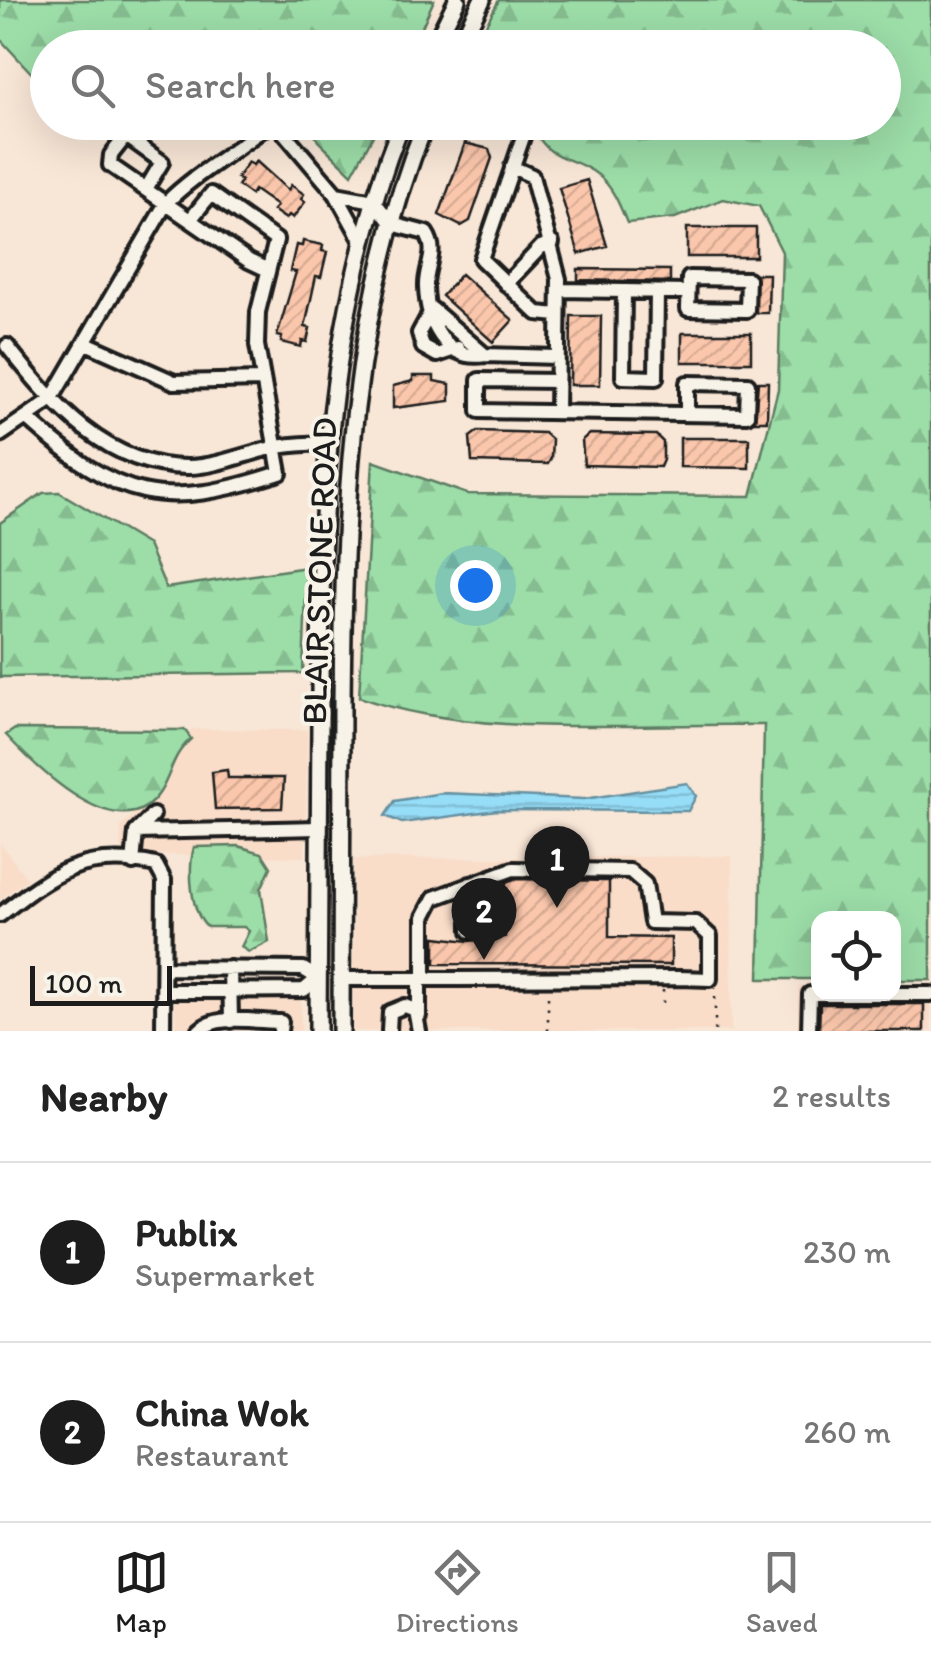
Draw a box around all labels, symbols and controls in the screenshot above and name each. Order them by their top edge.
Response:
search box [30,30,901,140]
icon: search [65,58,120,113]
text: Search here [145,62,336,108]
street label: BLAIR STONE ROAD [293,417,345,725]
your location [450,560,501,611]
pin: 1 [524,826,590,908]
pin: 2 [452,878,516,960]
map controls [811,911,901,1001]
button: locate [811,911,901,1001]
scale bar [30,961,172,1006]
text: 100 m [45,966,122,1000]
text: Nearby [40,1071,167,1122]
text: 2 results [772,1077,891,1115]
text: Publix [135,1210,237,1256]
text: 1 [65,1233,80,1271]
text: 230 m [803,1233,891,1271]
text: Supermarket [135,1256,315,1294]
text: China Wok [135,1390,309,1436]
text: 2 [64,1413,81,1451]
text: 260 m [803,1413,891,1451]
text: Restaurant [135,1436,289,1474]
tab: Map [114,1545,169,1639]
tab: Directions [396,1545,519,1639]
tab: Saved [746,1545,817,1639]

